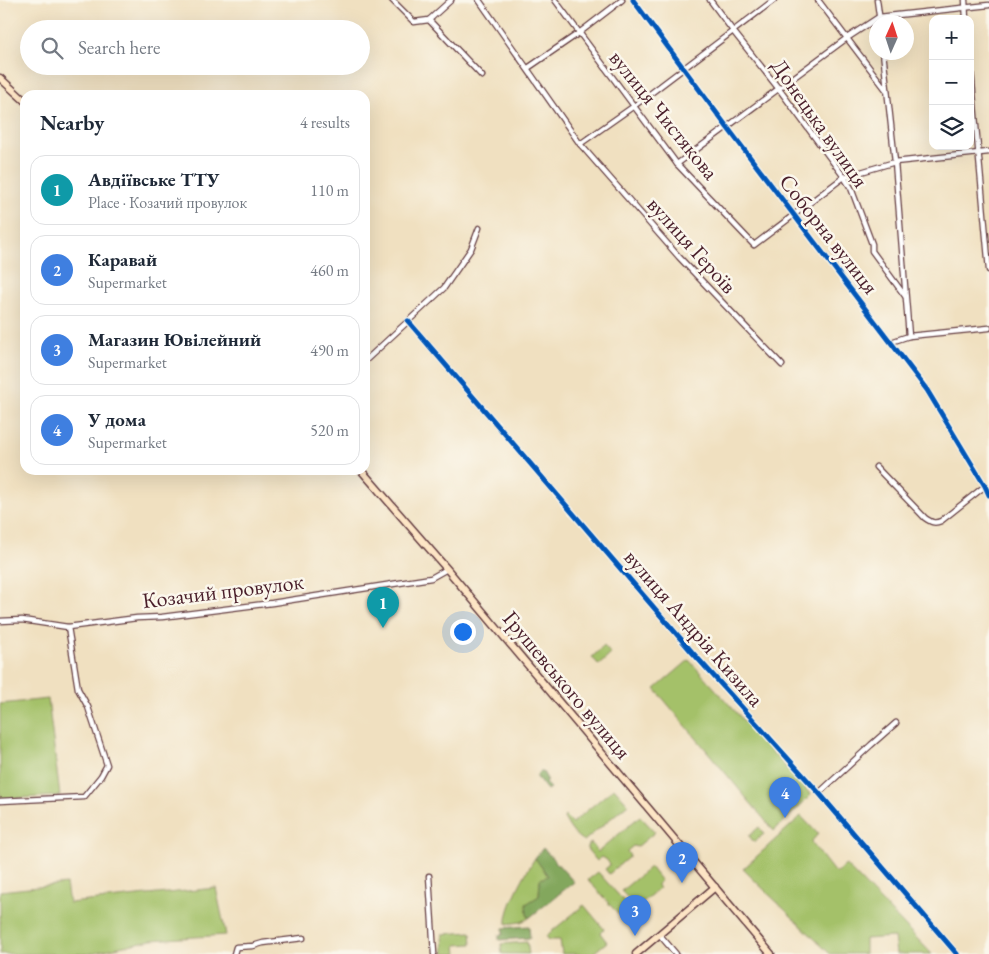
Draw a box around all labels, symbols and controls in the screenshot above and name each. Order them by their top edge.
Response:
north arrow [869,15,914,60]
map controls [929,15,974,150]
button: + [929,15,974,60]
search box [20,20,370,75]
icon: search [38,34,66,62]
text: Search here [78,35,160,60]
street label: вулиця Чистякова [603,44,725,186]
street label: Донецька вулиця [765,53,875,193]
button: − [929,60,974,105]
button: layers [929,105,974,150]
text: Nearby [40,109,104,136]
text: 4 results [300,112,350,133]
text: Авдіївське ТТУ [88,167,219,192]
street label: Соборна вулиця [773,168,885,300]
text: 1 [53,180,61,201]
text: 110 m [310,180,349,201]
street label: вулиця Героїв [641,190,743,300]
text: Place · Козачий провулок [88,192,247,213]
text: Каравай [88,247,157,272]
text: 2 [53,260,61,281]
text: 460 m [310,260,349,281]
text: Supermarket [88,272,167,293]
text: Магазин Ювілейний [88,327,261,352]
text: 3 [53,340,61,361]
text: 490 m [310,340,349,361]
text: Supermarket [88,352,167,373]
text: У дома [88,407,146,432]
text: 4 [53,420,61,441]
text: 520 m [310,420,349,441]
text: Supermarket [88,432,167,453]
street label: вулиця Андрія Кизила [618,543,770,713]
street label: Козачий провулок [141,567,306,615]
pin: 1 [367,587,399,628]
street label: Грушевського вулиця [496,605,638,765]
your location [450,619,476,645]
pin: 4 [769,777,801,818]
pin: 2 [666,842,698,883]
pin: 3 [619,895,651,936]

